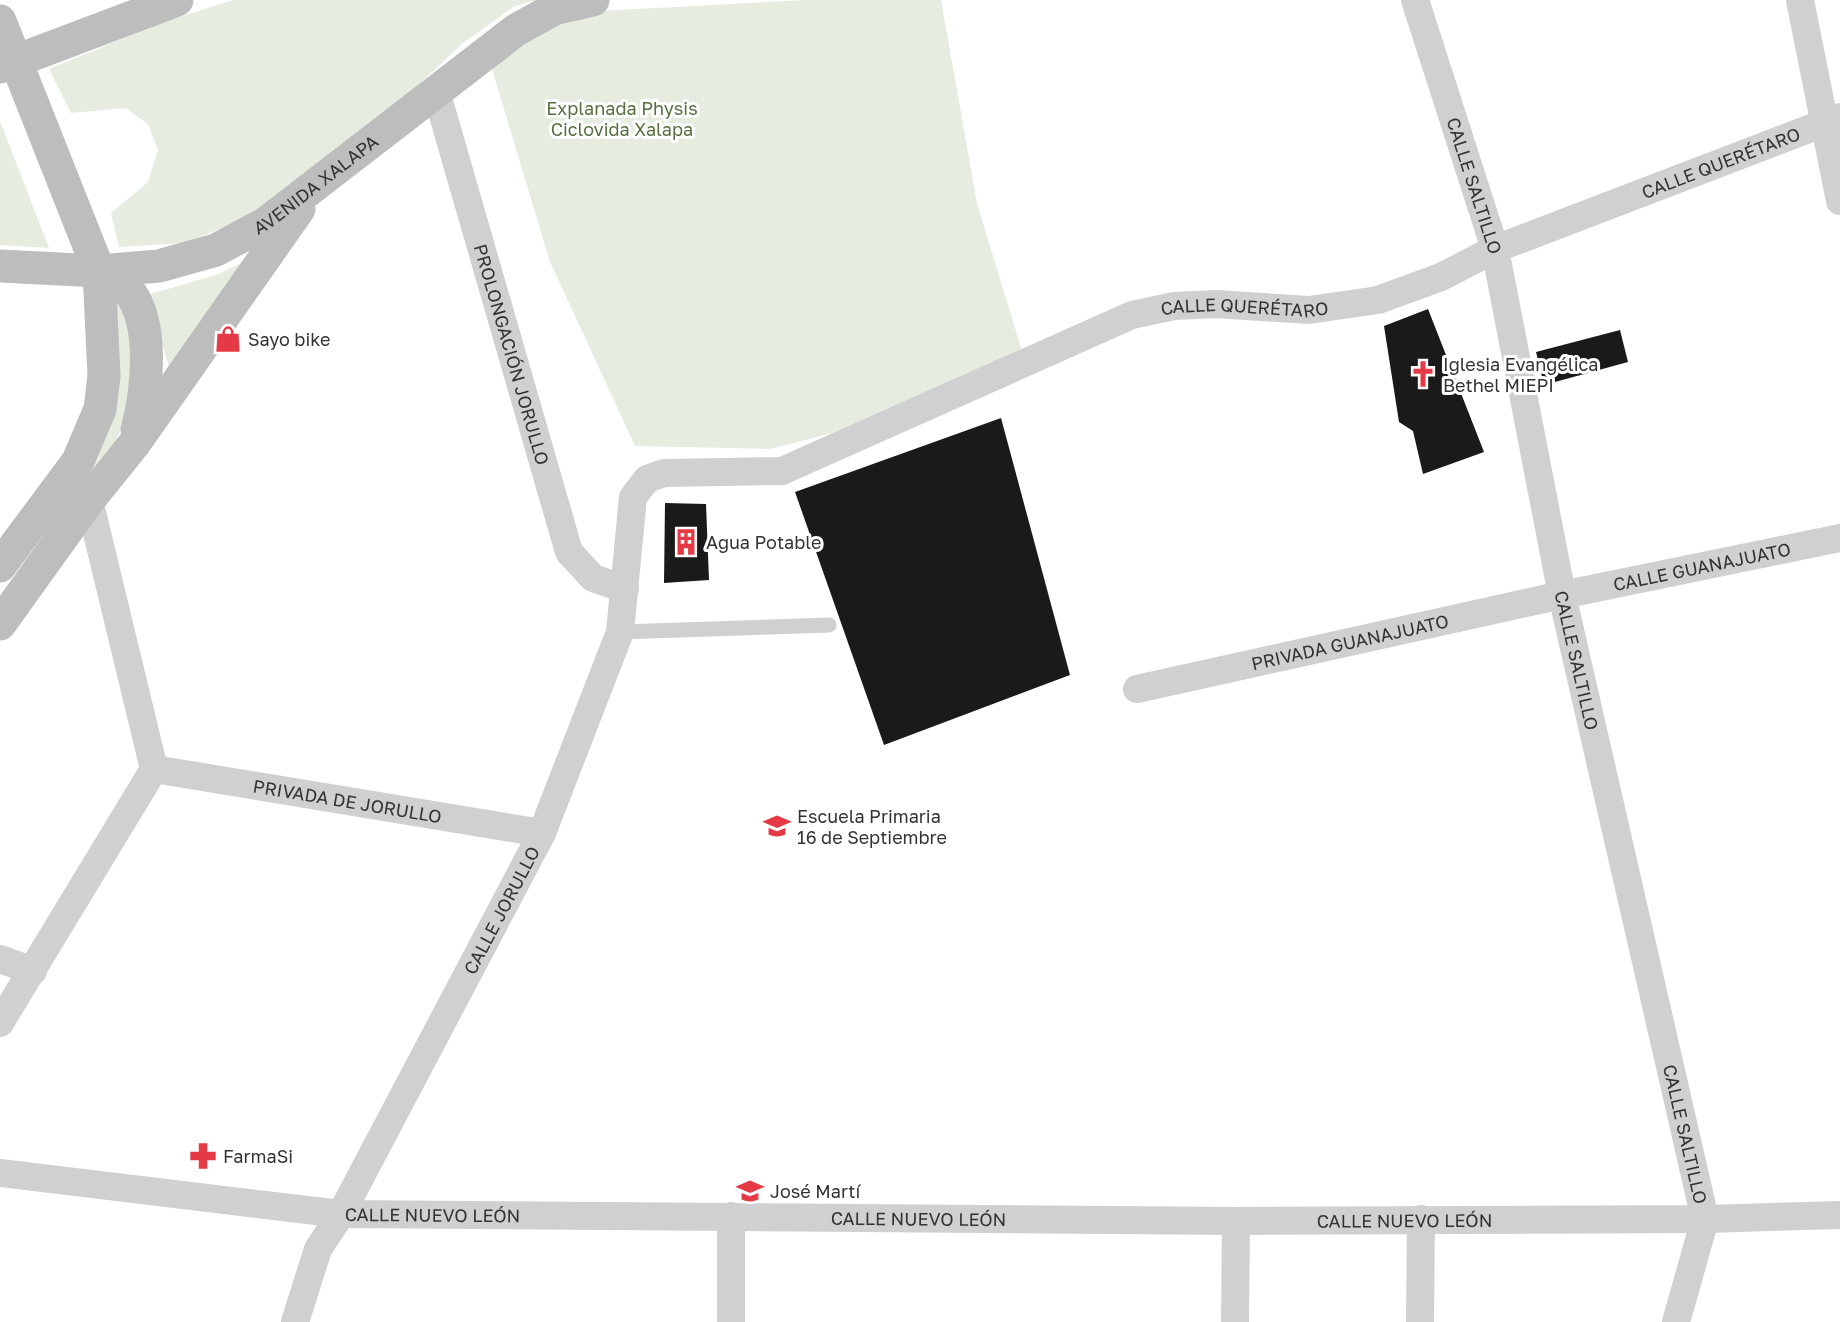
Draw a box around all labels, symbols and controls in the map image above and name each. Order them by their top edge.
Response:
park label: Explanada Physis Ciclovida Xalapa [546,97,698,140]
street label: CALLE SALTILLO [1442,115,1507,257]
street label: CALLE QUERÉTARO [1638,122,1803,203]
street label: AVENIDA XALAPA [249,130,382,239]
street label: PROLONGACIÓN JORULLO [470,241,554,467]
street label: CALLE QUERÉTARO [1158,293,1330,322]
shop icon: Sayo bike [213,324,243,354]
place label: Sayo bike [248,328,331,350]
place label: Iglesia Evangélica Bethel MIEPI [1443,353,1598,396]
church icon: Iglesia Evangélica Bethel MIEPI [1408,359,1438,389]
building icon: Agua Potable [671,527,701,557]
place label: Agua Potable [706,531,821,553]
street label: CALLE GUANAJUATO [1611,537,1793,595]
street label: CALLE SALTILLO [1550,589,1604,732]
street label: PRIVADA GUANAJUATO [1249,609,1451,674]
street label: PRIVADA DE JORULLO [251,775,443,827]
place label: Escuela Primaria 16 de Septiembre [797,805,947,848]
school or university icon: Escuela Primaria 16 de Septiembre [762,811,792,841]
street label: CALLE JORULLO [459,842,544,978]
street label: CALLE SALTILLO [1659,1062,1712,1206]
pharmacy icon: FarmaSi [188,1141,218,1171]
place label: FarmaSi [223,1145,293,1167]
school or university icon: José Martí [735,1176,765,1206]
place label: José Martí [770,1180,861,1202]
street label: CALLE NUEVO LEÓN [345,1203,520,1226]
street label: CALLE NUEVO LEÓN [831,1207,1006,1230]
street label: CALLE NUEVO LEÓN [1317,1209,1492,1232]

